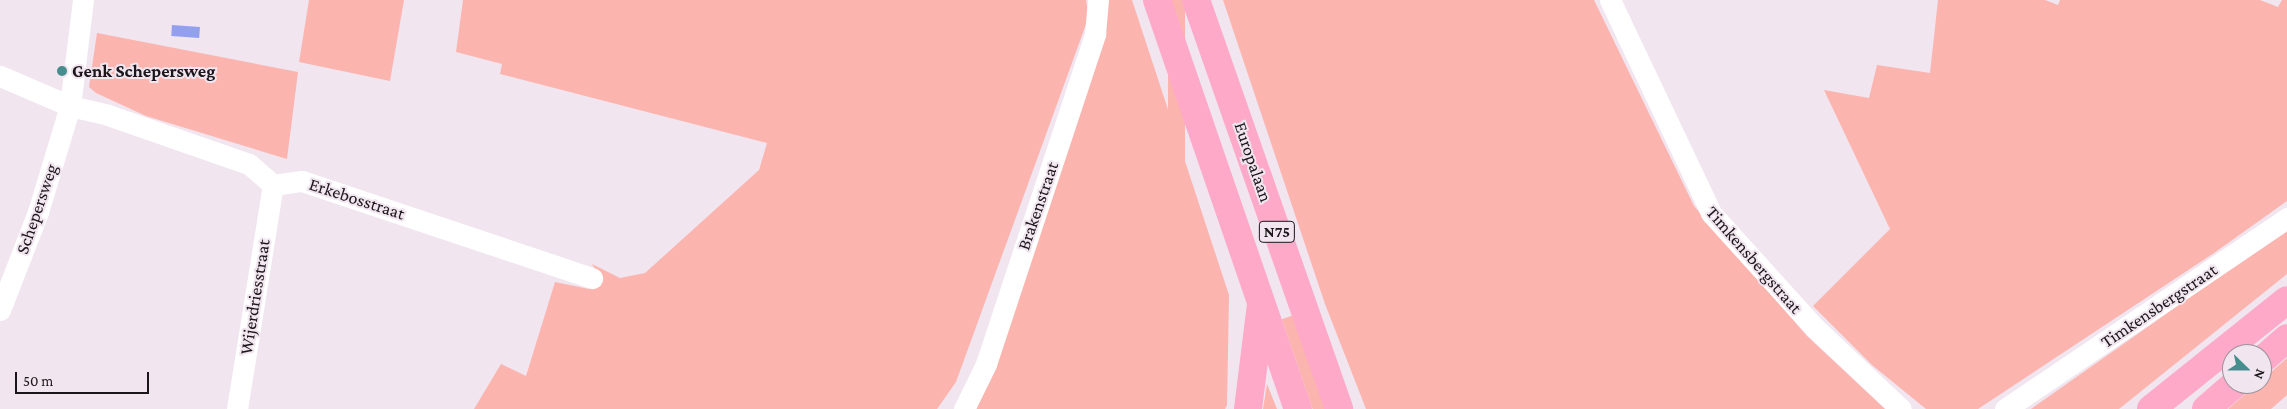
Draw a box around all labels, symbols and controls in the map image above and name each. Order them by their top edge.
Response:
place label: Genk Schepersweg [72,60,215,82]
marker: Genk Schepersweg [56,65,68,77]
street label: Europalaan [1229,119,1277,205]
street label: Brakenstraat [1013,159,1063,253]
street label: Schepersweg [12,161,62,257]
street label: Erkebosstraat [306,173,408,225]
street label: Timkensbergstraat [1701,202,1807,318]
road number: N75 [1258,218,1296,246]
street label: Wijerdriesstraat [235,238,275,356]
street label: Timkensbergstraat [2097,259,2221,353]
north arrow [2222,344,2272,394]
scale bar [18,362,151,394]
text: N [2251,367,2269,382]
text: 50 m [23,373,53,389]

